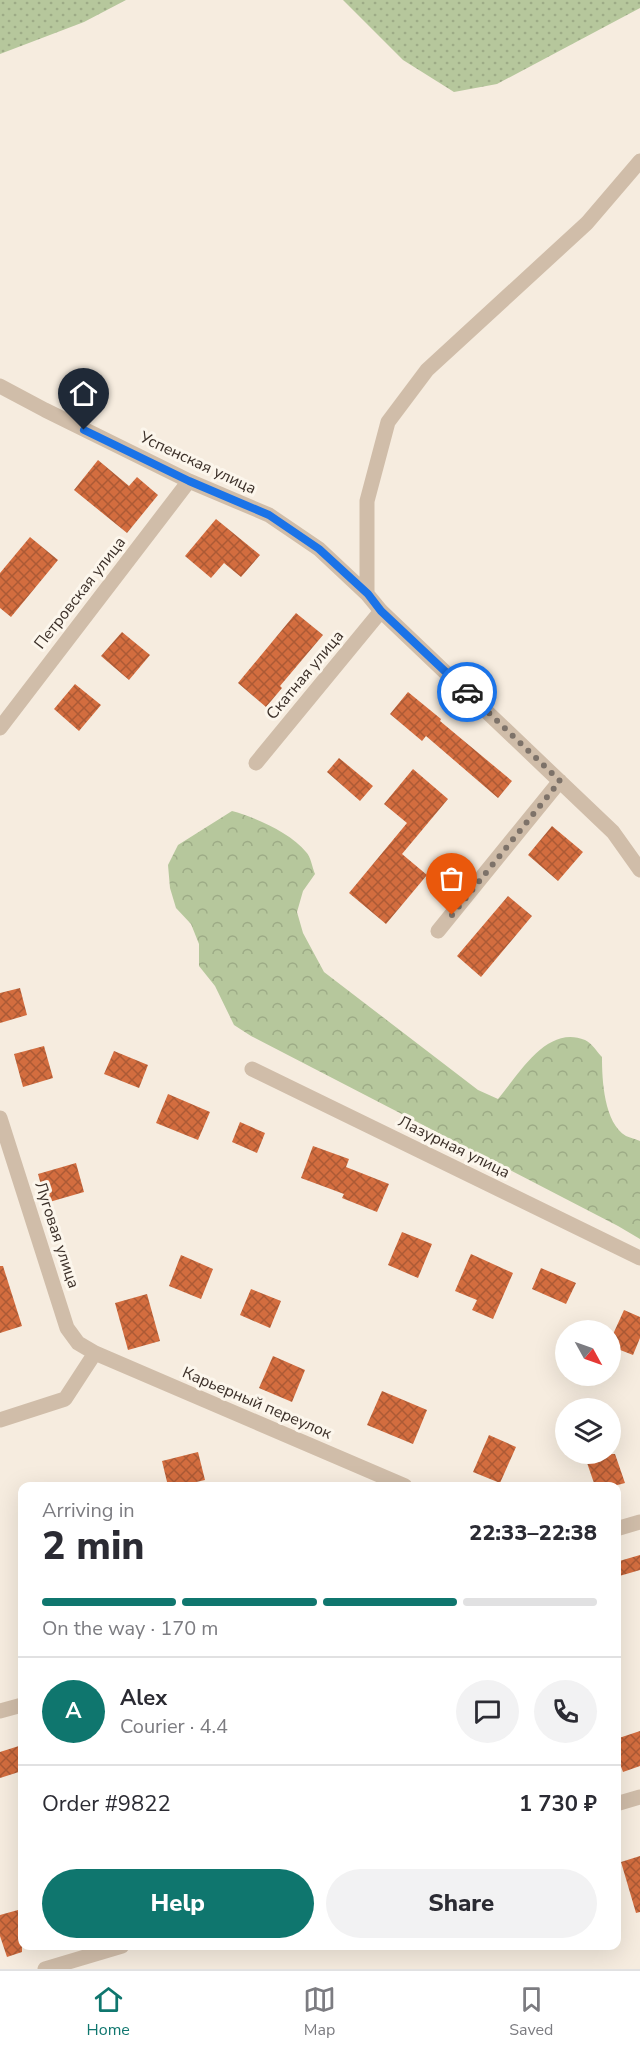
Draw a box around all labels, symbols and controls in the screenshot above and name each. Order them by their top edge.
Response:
pin [58,368,109,430]
icon: home [67,377,100,410]
street label: Успенская улица [135,426,260,500]
street label: Петровская улица [29,532,131,654]
street label: Скатная улица [261,626,349,724]
courier [437,662,497,722]
icon: car [451,676,484,709]
pin [426,853,477,915]
icon: bag [435,862,468,895]
street label: Лазурная улица [394,1110,514,1184]
street label: Луговая улица [29,1179,85,1291]
north arrow [555,1320,621,1386]
map controls [555,1320,621,1464]
street label: Карьерный переулок [179,1362,336,1445]
button: layers [555,1398,621,1464]
text: Arriving in [42,1497,135,1524]
text: 22:33–22:38 [469,1518,597,1548]
text: 2 min [42,1520,145,1573]
text: On the way · 170 m [42,1615,218,1642]
button: chat [456,1680,519,1743]
button: phone [534,1680,597,1743]
text: Alex [120,1683,167,1713]
text: A [65,1696,82,1726]
text: Courier · 4.4 [120,1713,228,1740]
text: Order #9822 [42,1789,171,1819]
text: 1 730 ₽ [519,1789,597,1819]
button: Help [42,1869,314,1938]
button: Share [326,1869,597,1938]
tab: Home [87,1983,130,2041]
tab: Map [303,1983,336,2041]
tab: Saved [509,1983,553,2041]

